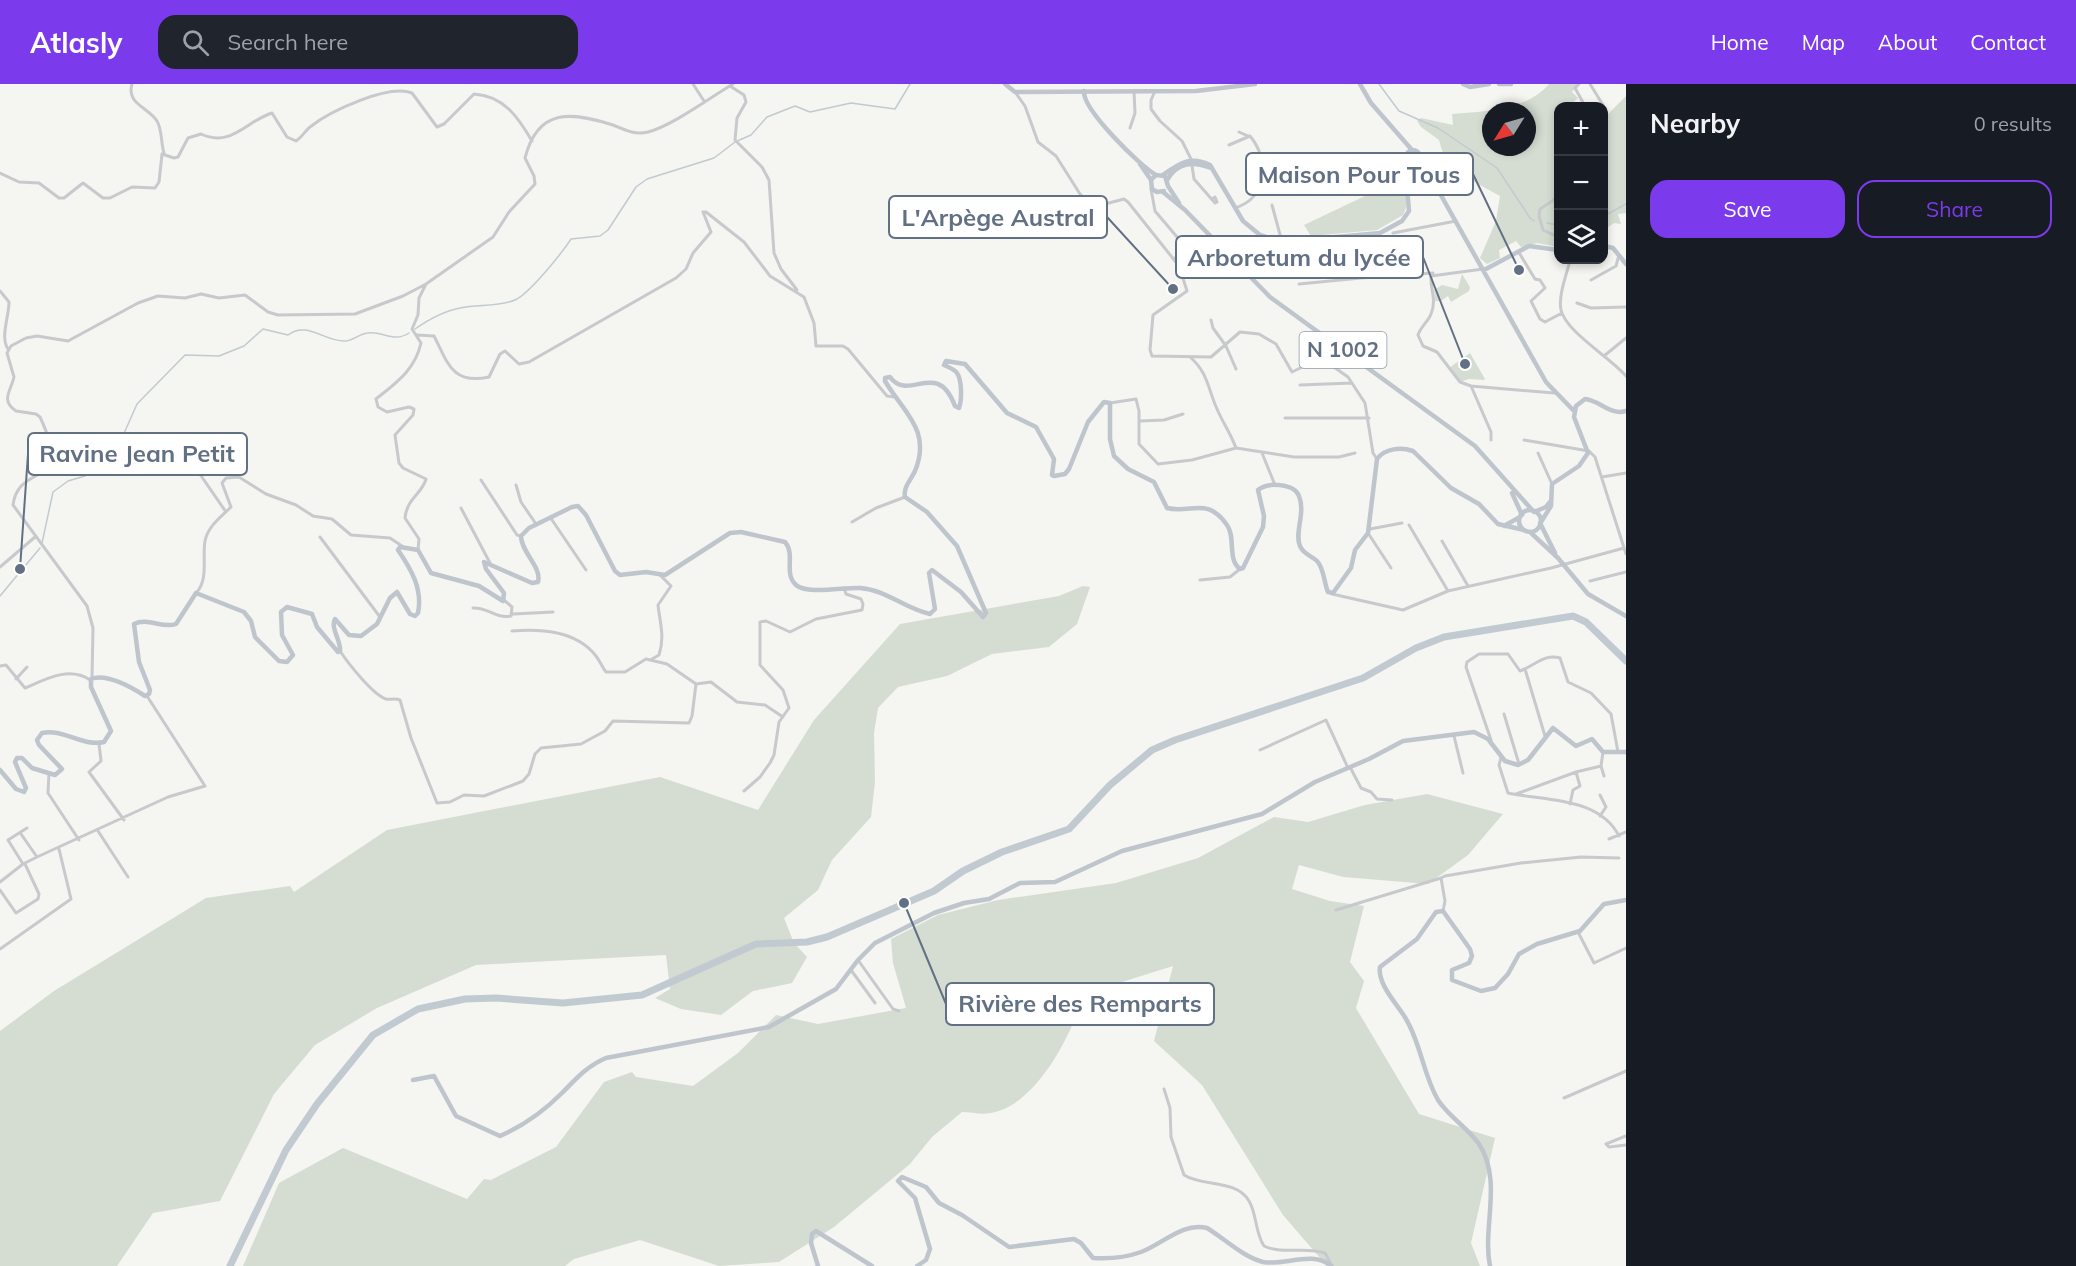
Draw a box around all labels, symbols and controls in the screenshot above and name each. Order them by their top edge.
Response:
search box [158,15,578,69]
text: Atlasly [30,25,122,60]
icon: search [179,26,212,59]
text: Search here [227,28,348,56]
text: Home [1711,29,1769,55]
text: Map [1802,29,1845,55]
text: About [1878,29,1937,55]
text: Contact [1970,29,2046,55]
north arrow [1482,102,1536,156]
map controls [1554,102,1608,264]
button: + [1554,102,1608,156]
text: Nearby [1650,107,1740,140]
text: 0 results [1974,111,2052,136]
callout: Maison Pour Tous [1246,153,1473,195]
button: − [1554,156,1608,210]
text: Maison Pour Tous [1258,159,1460,189]
button: Save [1650,180,1845,238]
button: Share [1857,180,2052,238]
callout: L'Arpège Austral [889,196,1107,238]
text: L'Arpège Austral [901,202,1095,232]
button: layers [1554,210,1608,264]
callout: Arboretum du lycée [1176,236,1423,278]
text: Arboretum du lycée [1187,242,1411,272]
road number: N 1002 [1300,332,1386,368]
callout: Ravine Jean Petit [28,433,247,475]
text: Ravine Jean Petit [39,438,235,468]
callout: Rivière des Remparts [946,983,1214,1025]
text: Rivière des Remparts [958,988,1202,1018]

